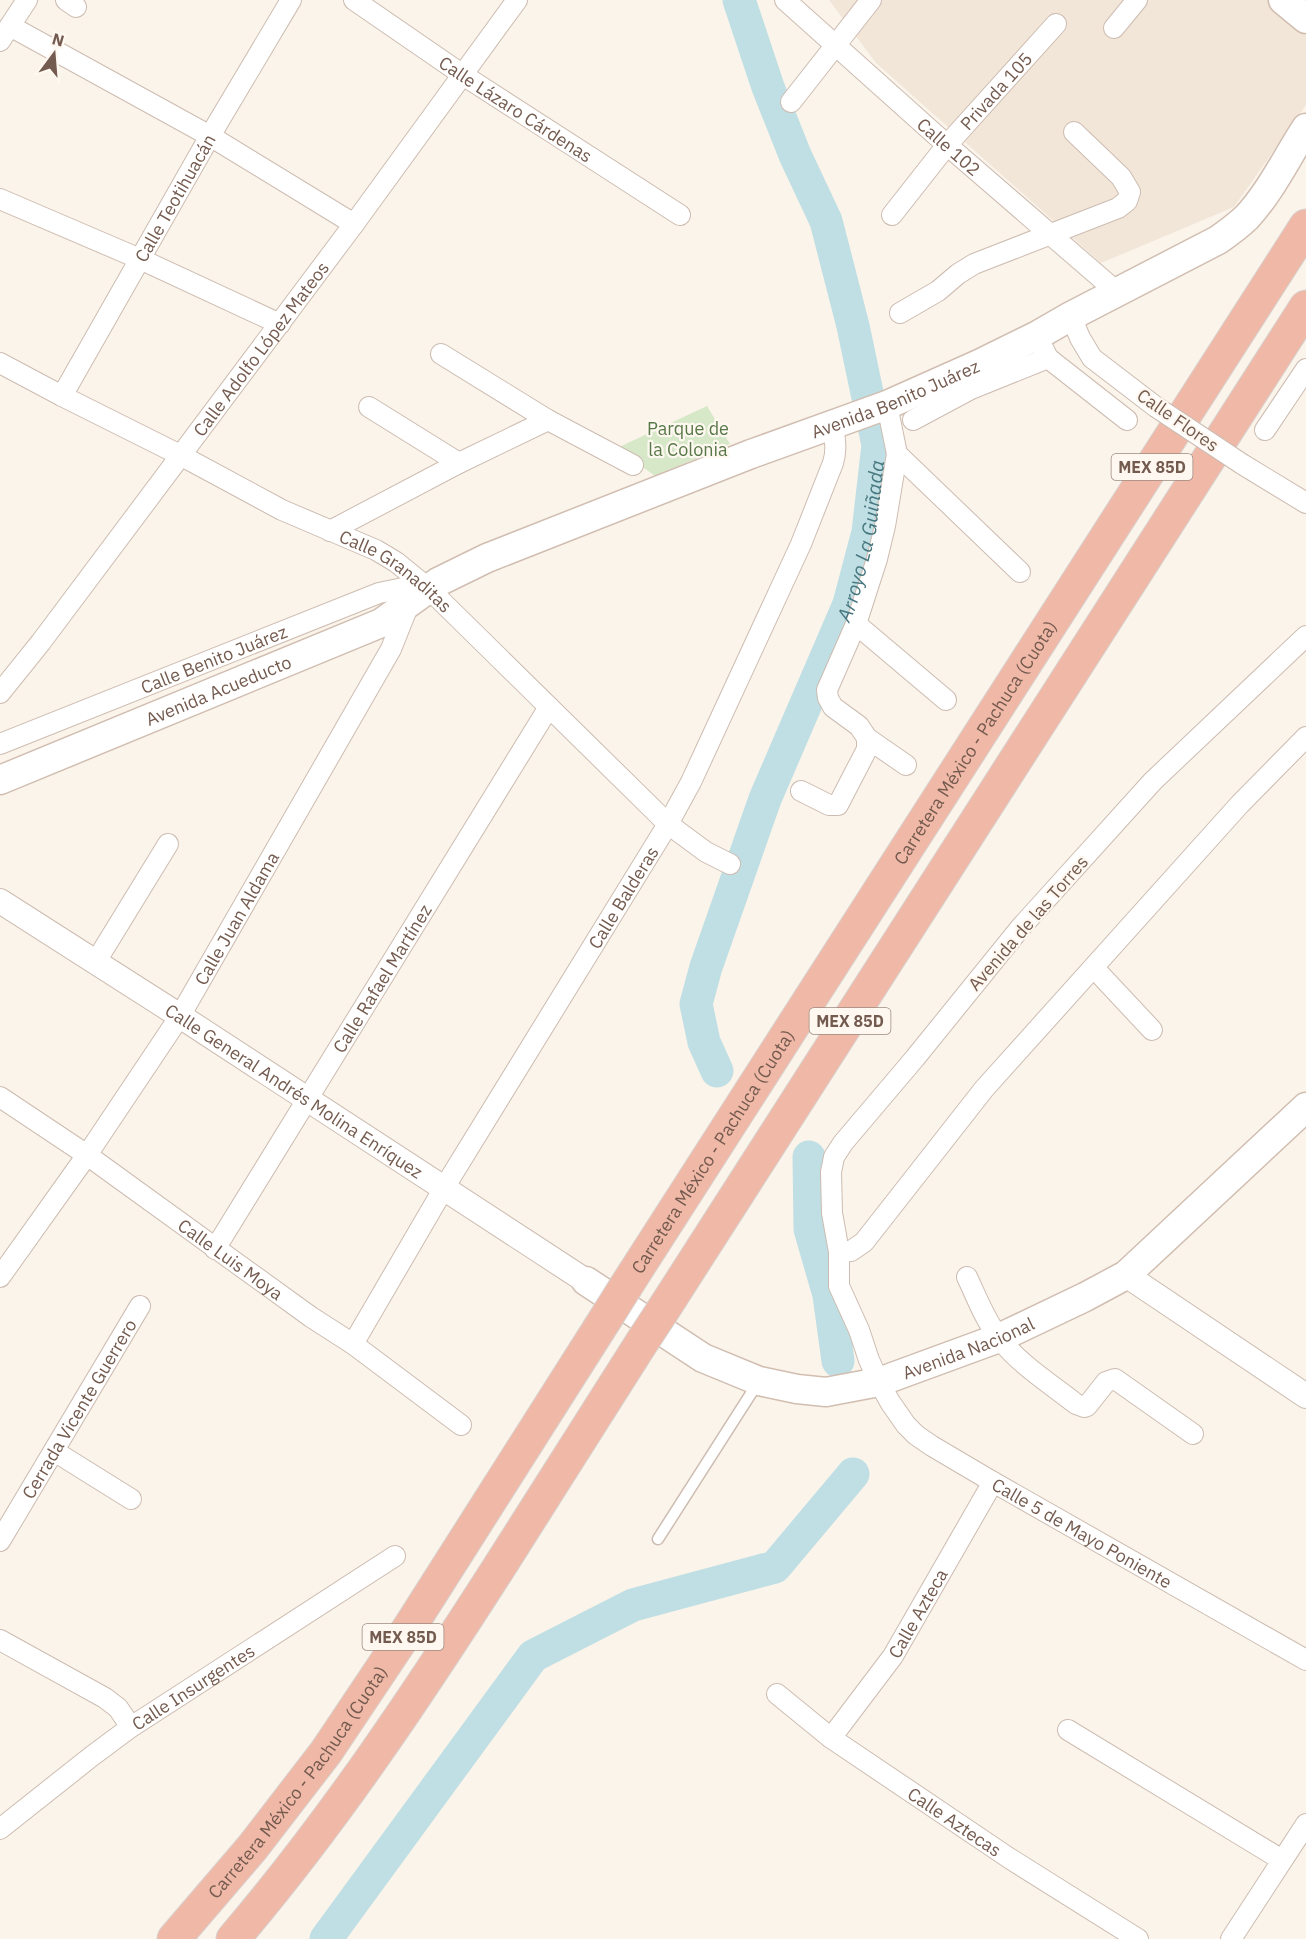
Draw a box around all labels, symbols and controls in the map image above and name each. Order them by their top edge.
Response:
north arrow [24,24,84,84]
text: N [50,28,66,51]
street label: Privada 105 [955,47,1037,134]
street label: Calle Lázaro Cárdenas [435,50,597,167]
street label: Calle 102 [913,112,986,181]
street label: Calle Teotihuacán [129,130,220,266]
street label: Calle Adolfo López Mateos [188,257,334,441]
street label: Avenida Benito Juárez [808,354,983,443]
street label: Calle Flores [1133,383,1223,457]
park label: Parque de la Colonia [647,417,729,461]
road number: MEX 85D [1112,454,1192,480]
water label: Arroyo La Guiñada [829,458,890,626]
street label: Calle Granaditas [336,524,457,617]
street label: Carretera México - Pachuca (Cuota) [888,616,1062,869]
street label: Calle Benito Juárez [137,619,290,698]
street label: Avenida Acueducto [142,650,295,730]
street label: Calle Balderas [583,842,663,953]
street label: Calle Juan Aldama [189,847,284,989]
street label: Avenida de las Torres [963,851,1093,995]
street label: Calle Rafael Martínez [327,900,436,1057]
street label: Calle General Andrés Molina Enríquez [161,998,427,1183]
road number: MEX 85D [810,1008,890,1034]
street label: Carretera México - Pachuca (Cuota) [626,1025,799,1278]
street label: Calle Luis Moya [174,1213,288,1305]
street label: Avenida Nacional [899,1311,1038,1384]
street label: Cerrada Vicente Guerrero [16,1315,141,1503]
street label: Calle 5 de Mayo Poniente [988,1472,1176,1593]
street label: Calle Azteca [883,1564,952,1662]
road number: MEX 85D [362,1624,444,1650]
street label: Calle Insurgentes [127,1639,259,1735]
street label: Carretera México - Pachuca (Cuota) [203,1661,392,1903]
street label: Calle Aztecas [903,1782,1006,1861]

